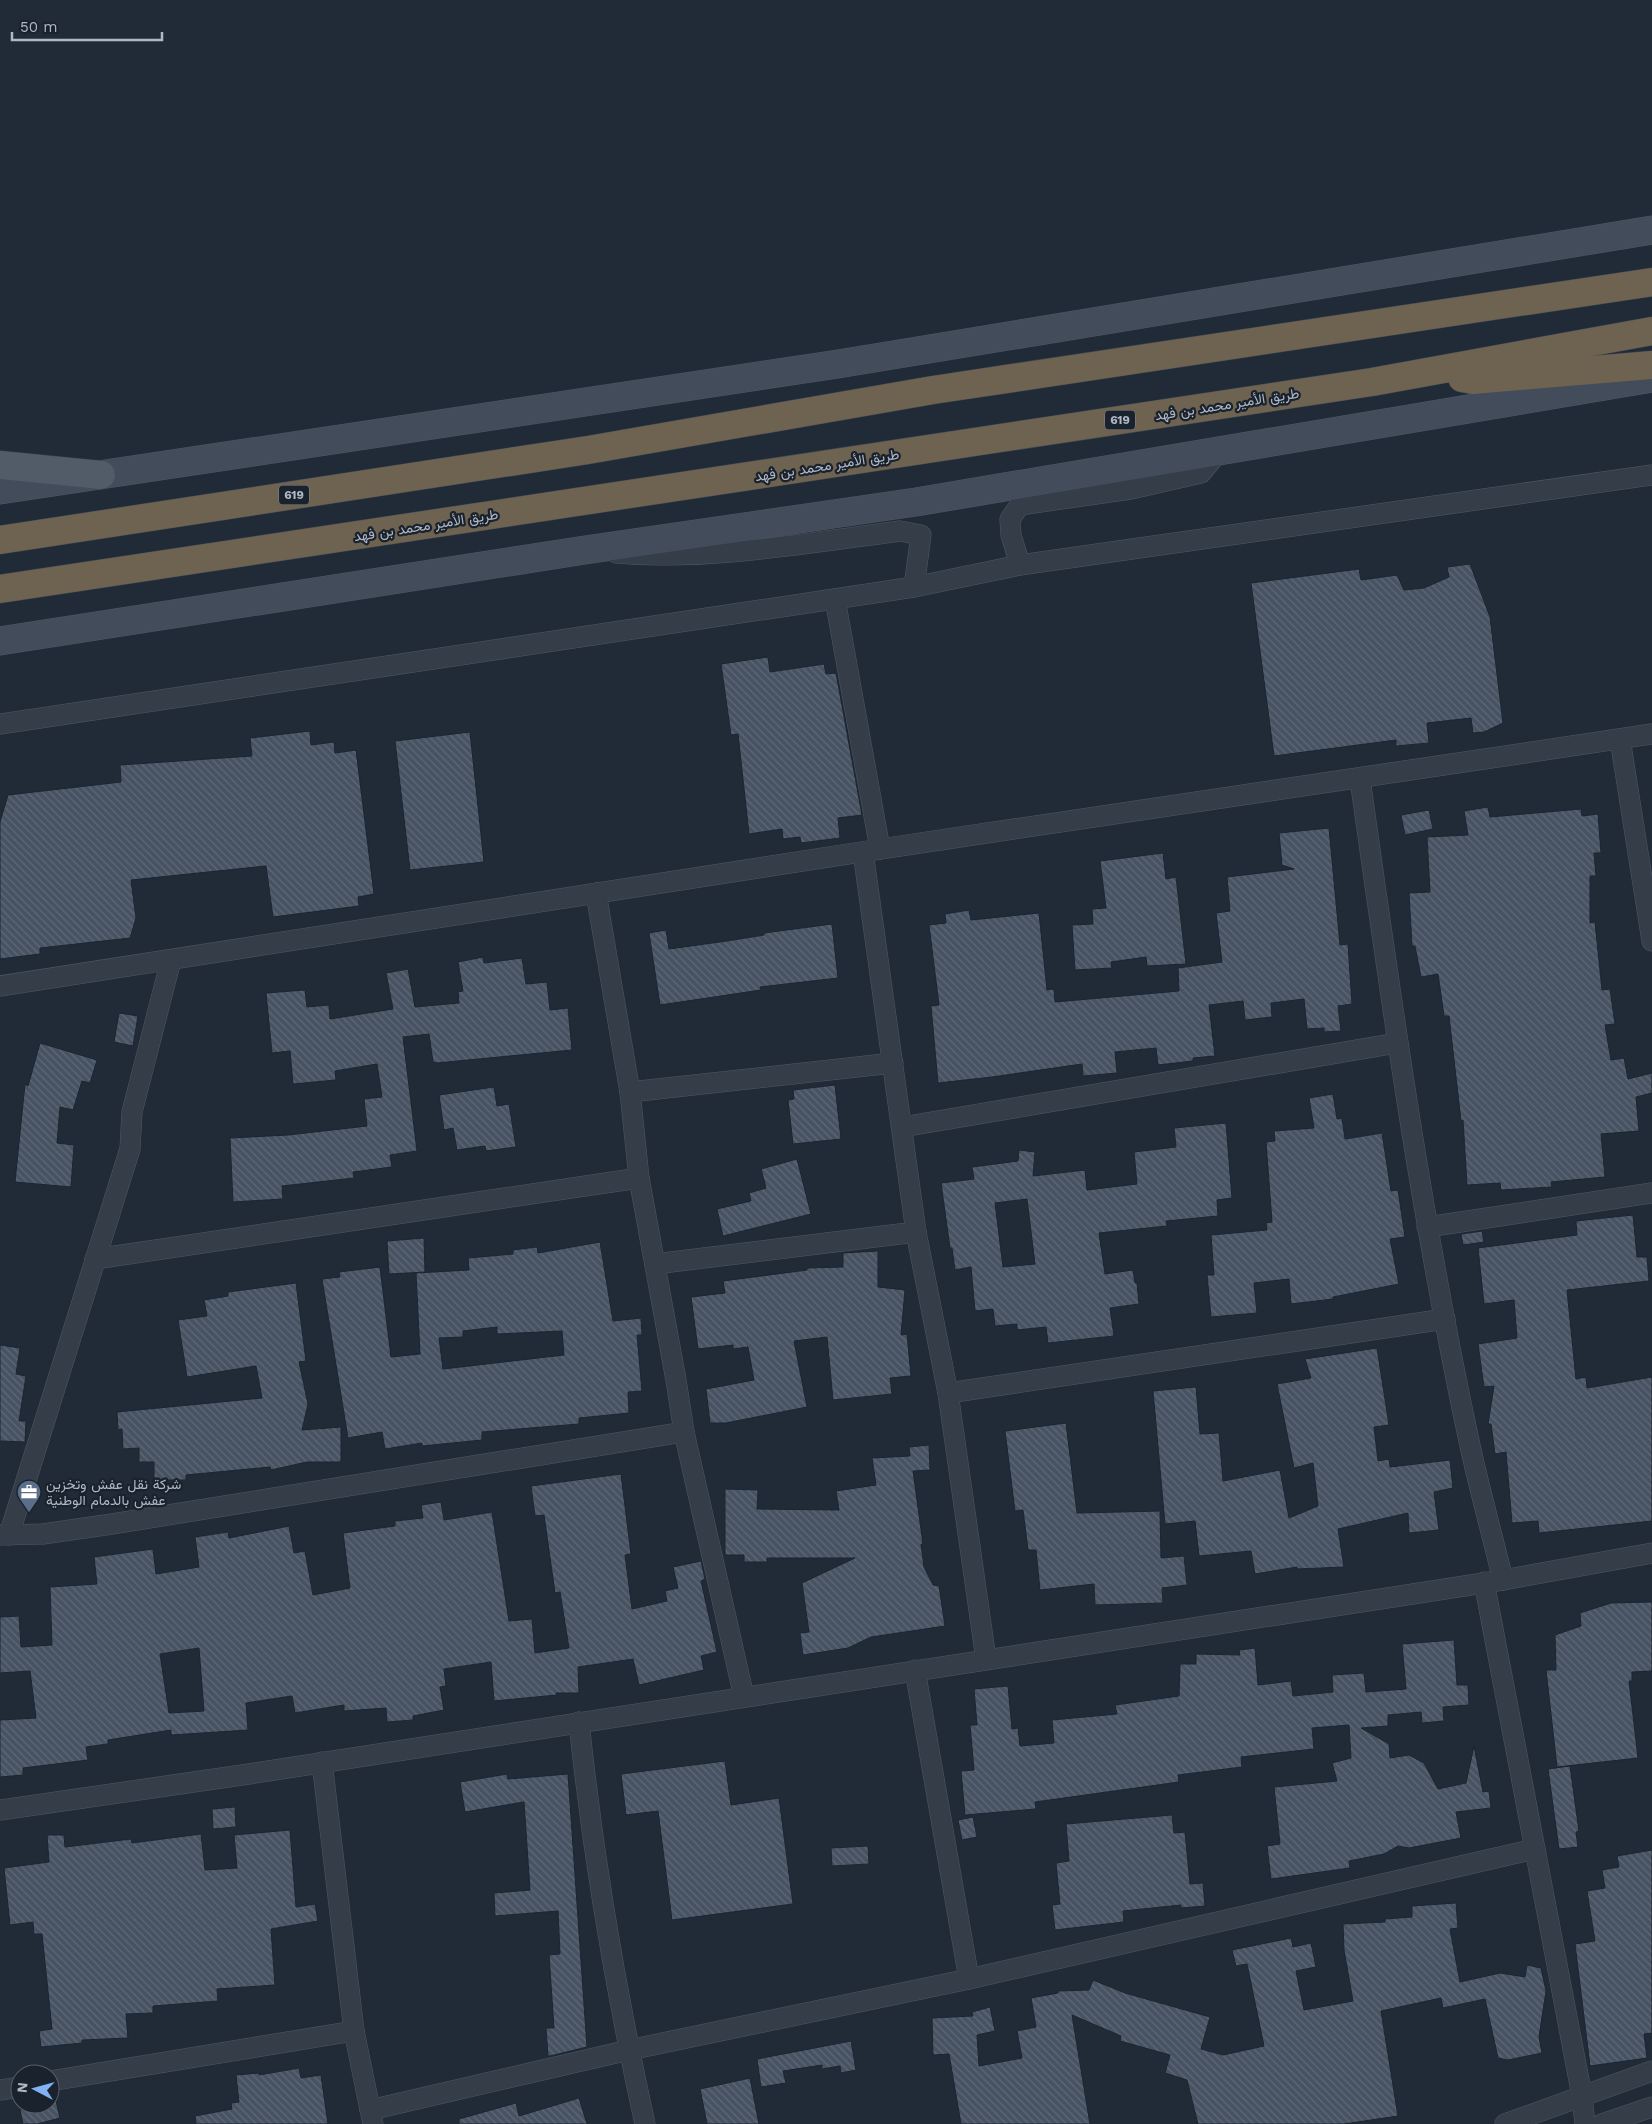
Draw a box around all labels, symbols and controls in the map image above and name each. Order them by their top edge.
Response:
scale bar [12,10,162,42]
text: 50 m [20,18,57,36]
street label: طريق الأمير محمد بن فهد [1154,385,1300,424]
road number: 619 [1105,410,1135,430]
street label: طريق الأمير محمد بن فهد [754,446,900,485]
road number: 619 [279,486,309,504]
street label: طريق الأمير محمد بن فهد [353,506,499,545]
place label: شركة نقل عفش وتخزين عفش بالدمام الوطنية [46,1476,181,1509]
office icon: شركة نقل عفش وتخزين عفش بالدمام الوطنية [16,1479,42,1513]
north arrow [10,2064,60,2114]
text: N [14,2082,31,2094]

